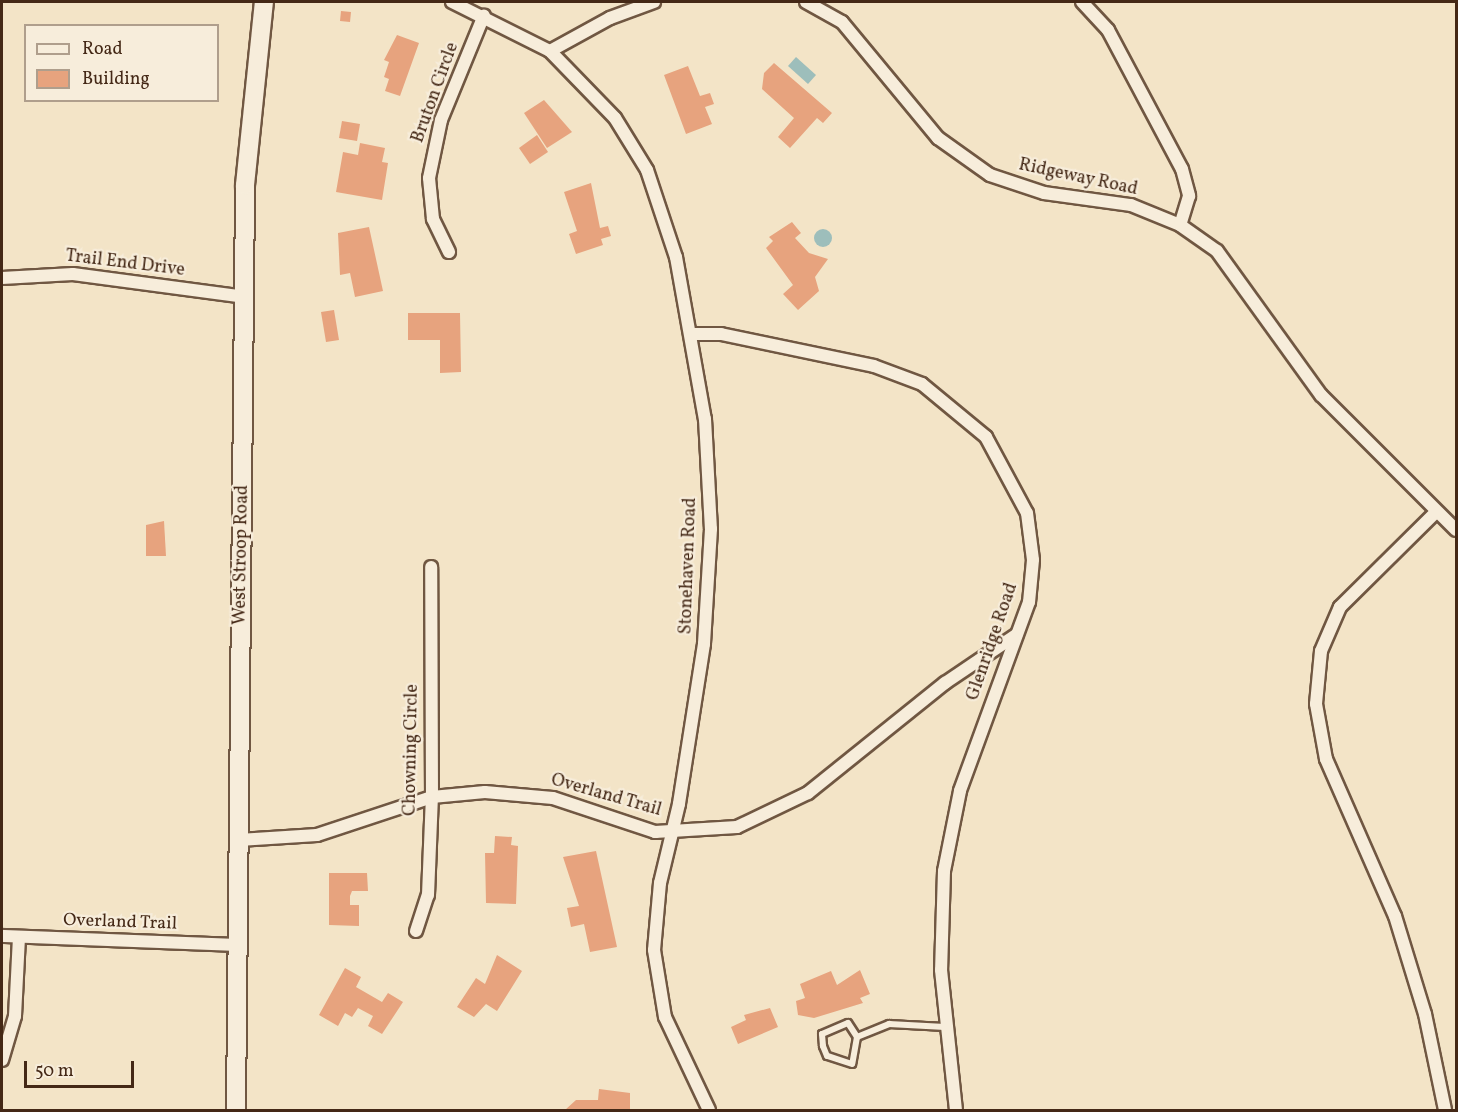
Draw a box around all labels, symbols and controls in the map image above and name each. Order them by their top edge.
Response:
legend [24,24,219,102]
text: Road [82,37,123,62]
street label: Bruton Circle [408,40,464,146]
text: Building [82,67,150,92]
street label: Ridgeway Road [1016,155,1140,201]
street label: Trail End Drive [64,246,186,282]
street label: West Stroop Road [230,485,254,625]
street label: Stonehaven Road [676,497,702,635]
street label: Glenridge Road [963,580,1023,704]
street label: Chowning Circle [400,684,424,816]
street label: Overland Trail [548,770,664,822]
street label: Overland Trail [62,910,178,936]
scale bar [27,1049,136,1087]
text: 50 m [35,1059,74,1084]

